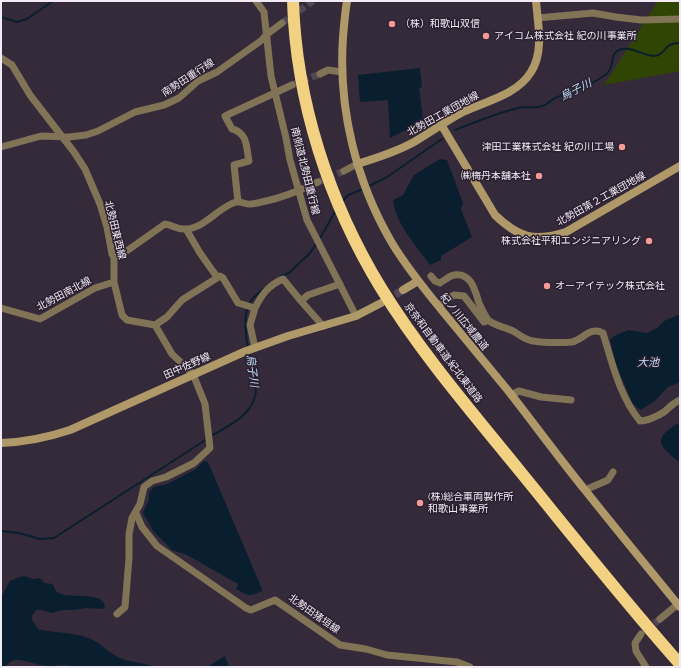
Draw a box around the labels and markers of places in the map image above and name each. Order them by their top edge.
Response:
place label: （株）和歌山双信 [400,18,480,30]
marker: （株）和歌山双信 [387,19,397,29]
place label: アイコム株式会社 紀の川事業所 [494,30,637,42]
marker: アイコム株式会社 紀の川事業所 [481,31,491,41]
place label: 津田工業株式会社 紀の川工場 [481,141,614,153]
marker: 津田工業株式会社 紀の川工場 [617,142,627,152]
place label: ㈱梅丹本舗本社 [461,170,531,182]
marker: ㈱梅丹本舗本社 [534,171,544,181]
place label: 株式会社平和エンジニアリング [501,235,641,247]
marker: 株式会社平和エンジニアリング [644,236,654,246]
place label: オーアイテック株式会社 [555,280,665,292]
marker: オーアイテック株式会社 [542,281,552,291]
place label: (株)総合車両製作所 和歌山事業所 [428,491,513,514]
marker: (株)総合車両製作所 和歌山事業所 [415,498,425,508]

